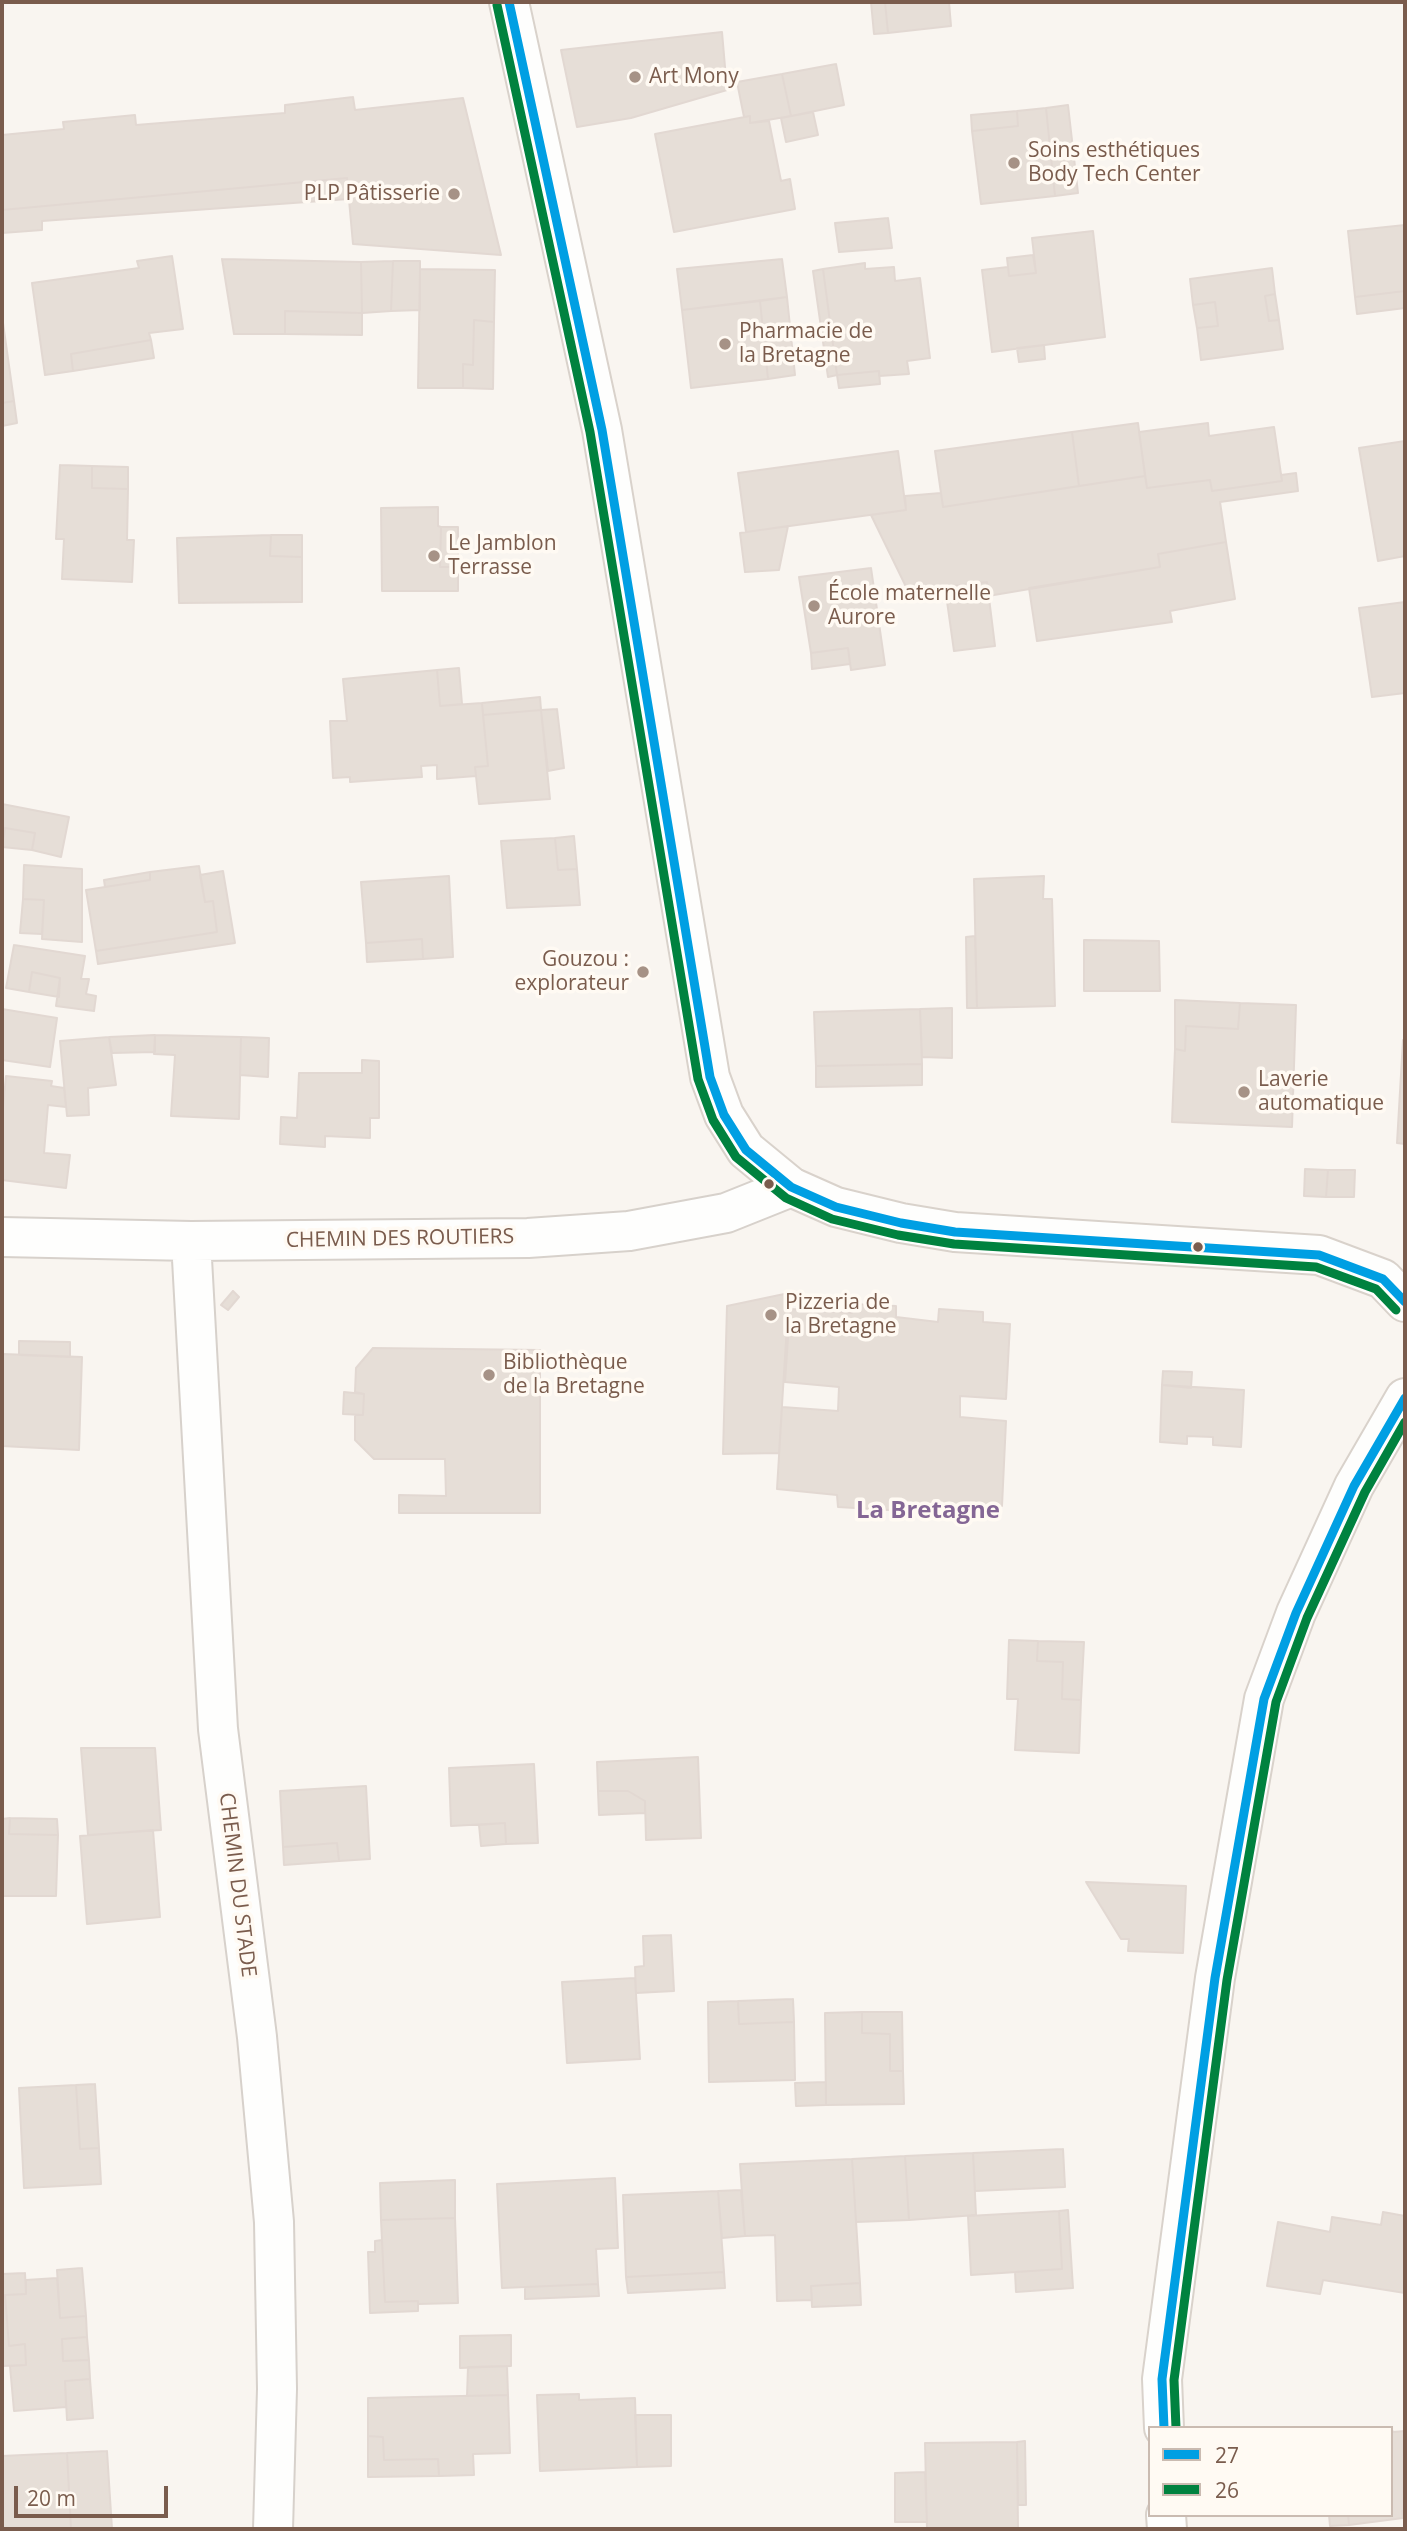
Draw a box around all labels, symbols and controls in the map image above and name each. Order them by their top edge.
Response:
place label: Art Mony [649,64,739,90]
marker: Art Mony [627,69,643,85]
place label: Soins esthétiques Body Tech Center [1028,138,1201,188]
marker: Soins esthétiques Body Tech Center [1006,155,1022,171]
place label: PLP Pâtisserie [304,181,440,207]
marker: PLP Pâtisserie [446,186,462,202]
place label: Pharmacie de la Bretagne [739,319,873,369]
marker: Pharmacie de la Bretagne [717,336,733,352]
place label: Le Jamblon Terrasse [448,531,557,581]
marker: Le Jamblon Terrasse [426,548,442,564]
place label: École maternelle Aurore [828,581,991,631]
marker: École maternelle Aurore [806,598,822,614]
place label: Gouzou : explorateur [514,947,629,997]
marker: Gouzou : explorateur [635,964,651,980]
place label: Laverie automatique [1258,1067,1384,1117]
marker: Laverie automatique [1236,1084,1252,1100]
unlabelled marker [762,1177,776,1191]
street label: CHEMIN DES ROUTIERS [286,1224,514,1254]
unlabelled marker [1191,1240,1205,1254]
place label: Pizzeria de la Bretagne [785,1290,897,1340]
marker: Pizzeria de la Bretagne [763,1307,779,1323]
place label: Bibliothèque de la Bretagne [503,1350,645,1400]
marker: Bibliothèque de la Bretagne [481,1367,497,1383]
district label: La Bretagne [856,1497,1000,1525]
street label: CHEMIN DU STADE [213,1791,261,1979]
legend [1148,2426,1393,2517]
text: 27 [1215,2441,1239,2469]
scale bar [18,2472,172,2516]
text: 26 [1215,2476,1239,2504]
text: 20 m [27,2484,76,2512]

